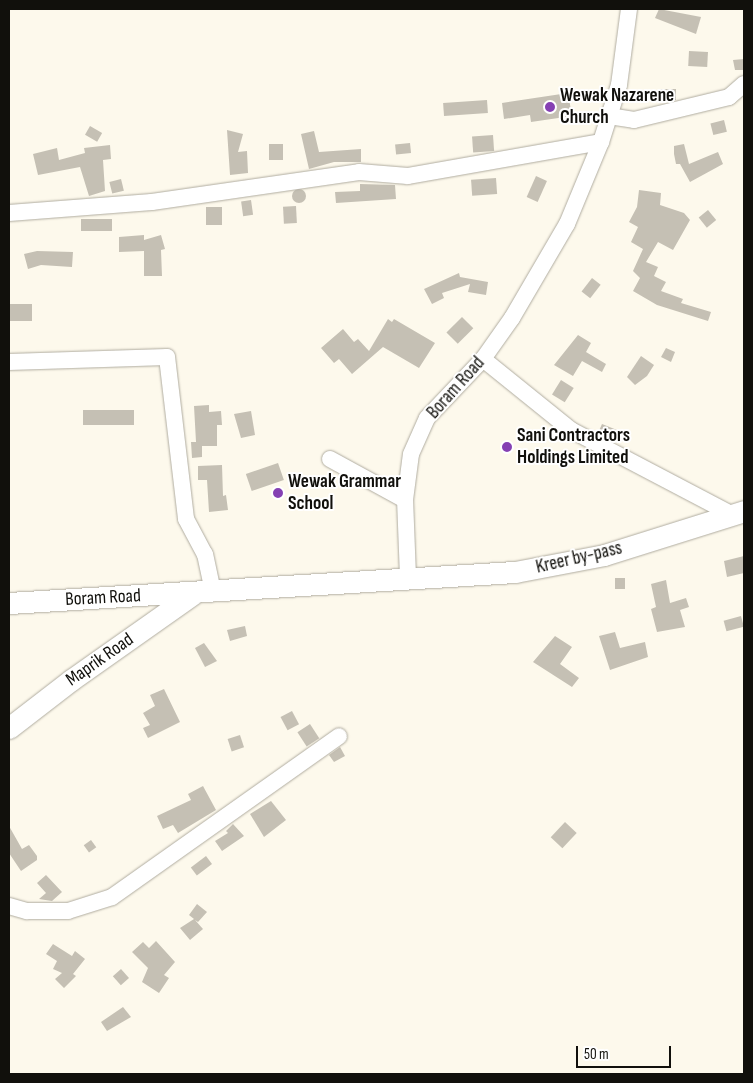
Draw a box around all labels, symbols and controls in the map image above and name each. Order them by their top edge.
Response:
place label: Wewak Nazarene Church [560,85,674,129]
marker: Wewak Nazarene Church [544,101,556,113]
street label: Boram Road [422,352,490,424]
place label: Sani Contractors Holdings Limited [517,425,630,469]
marker: Sani Contractors Holdings Limited [501,441,513,453]
place label: Wewak Grammar School [288,471,401,515]
marker: Wewak Grammar School [272,487,284,499]
street label: Kreer by-pass [534,537,624,579]
street label: Boram Road [65,585,141,611]
street label: Maprik Road [62,628,138,692]
scale bar [578,1036,673,1068]
text: 50 m [584,1045,609,1064]

